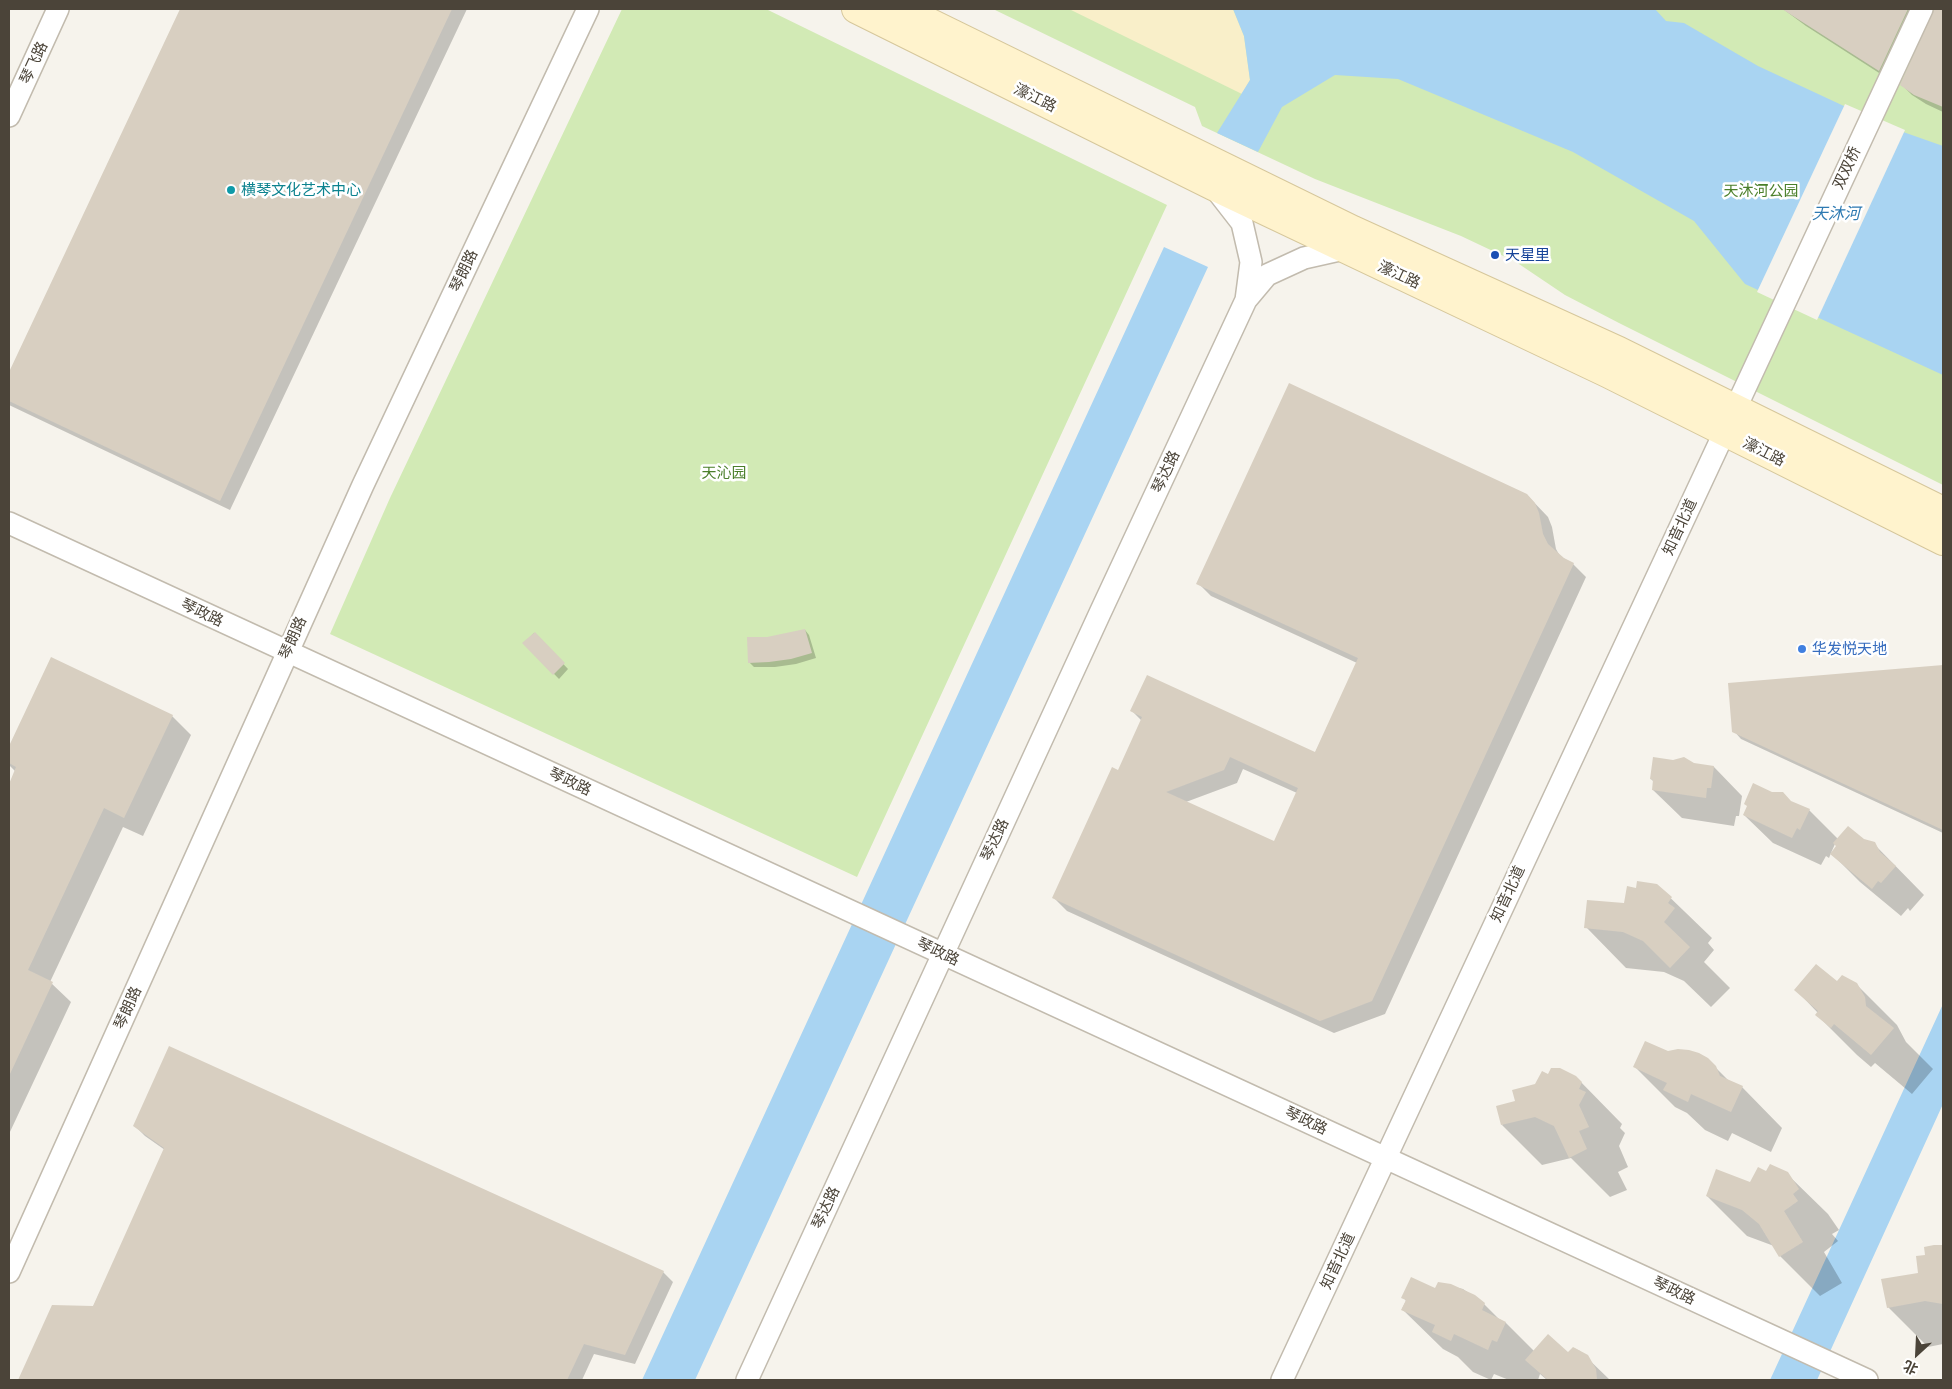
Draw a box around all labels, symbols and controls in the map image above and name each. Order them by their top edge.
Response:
street label: 琴飞路 [16,39,52,87]
street label: 濠江路 [1011,80,1059,116]
street label: 双双桥 [1829,144,1865,192]
place label: 横琴文化艺术中心 [241,181,361,199]
park label: 天沐河公园 [1724,182,1798,200]
marker: 横琴文化艺术中心 [225,184,237,196]
water label: 天沐河 [1812,204,1860,224]
place label: 天星里 [1505,246,1550,264]
street label: 琴朗路 [446,247,482,295]
marker: 天星里 [1489,249,1501,261]
street label: 濠江路 [1375,257,1423,293]
street label: 濠江路 [1740,434,1788,470]
street label: 琴达路 [1148,448,1184,496]
park label: 天沁园 [702,464,746,482]
street label: 知音北道 [1659,496,1701,558]
street label: 琴政路 [178,595,226,631]
street label: 琴朗路 [276,614,310,662]
place label: 华发悦天地 [1812,640,1887,658]
marker: 华发悦天地 [1796,643,1808,655]
street label: 琴政路 [546,764,594,800]
street label: 琴达路 [977,816,1013,864]
street label: 知音北道 [1487,863,1529,925]
street label: 琴政路 [914,934,962,970]
street label: 琴朗路 [111,984,145,1032]
street label: 琴政路 [1282,1103,1330,1139]
street label: 琴达路 [808,1184,844,1232]
street label: 知音北道 [1317,1230,1359,1292]
street label: 琴政路 [1650,1273,1698,1309]
north arrow [1892,1329,1942,1379]
text: 北 [1901,1357,1920,1378]

